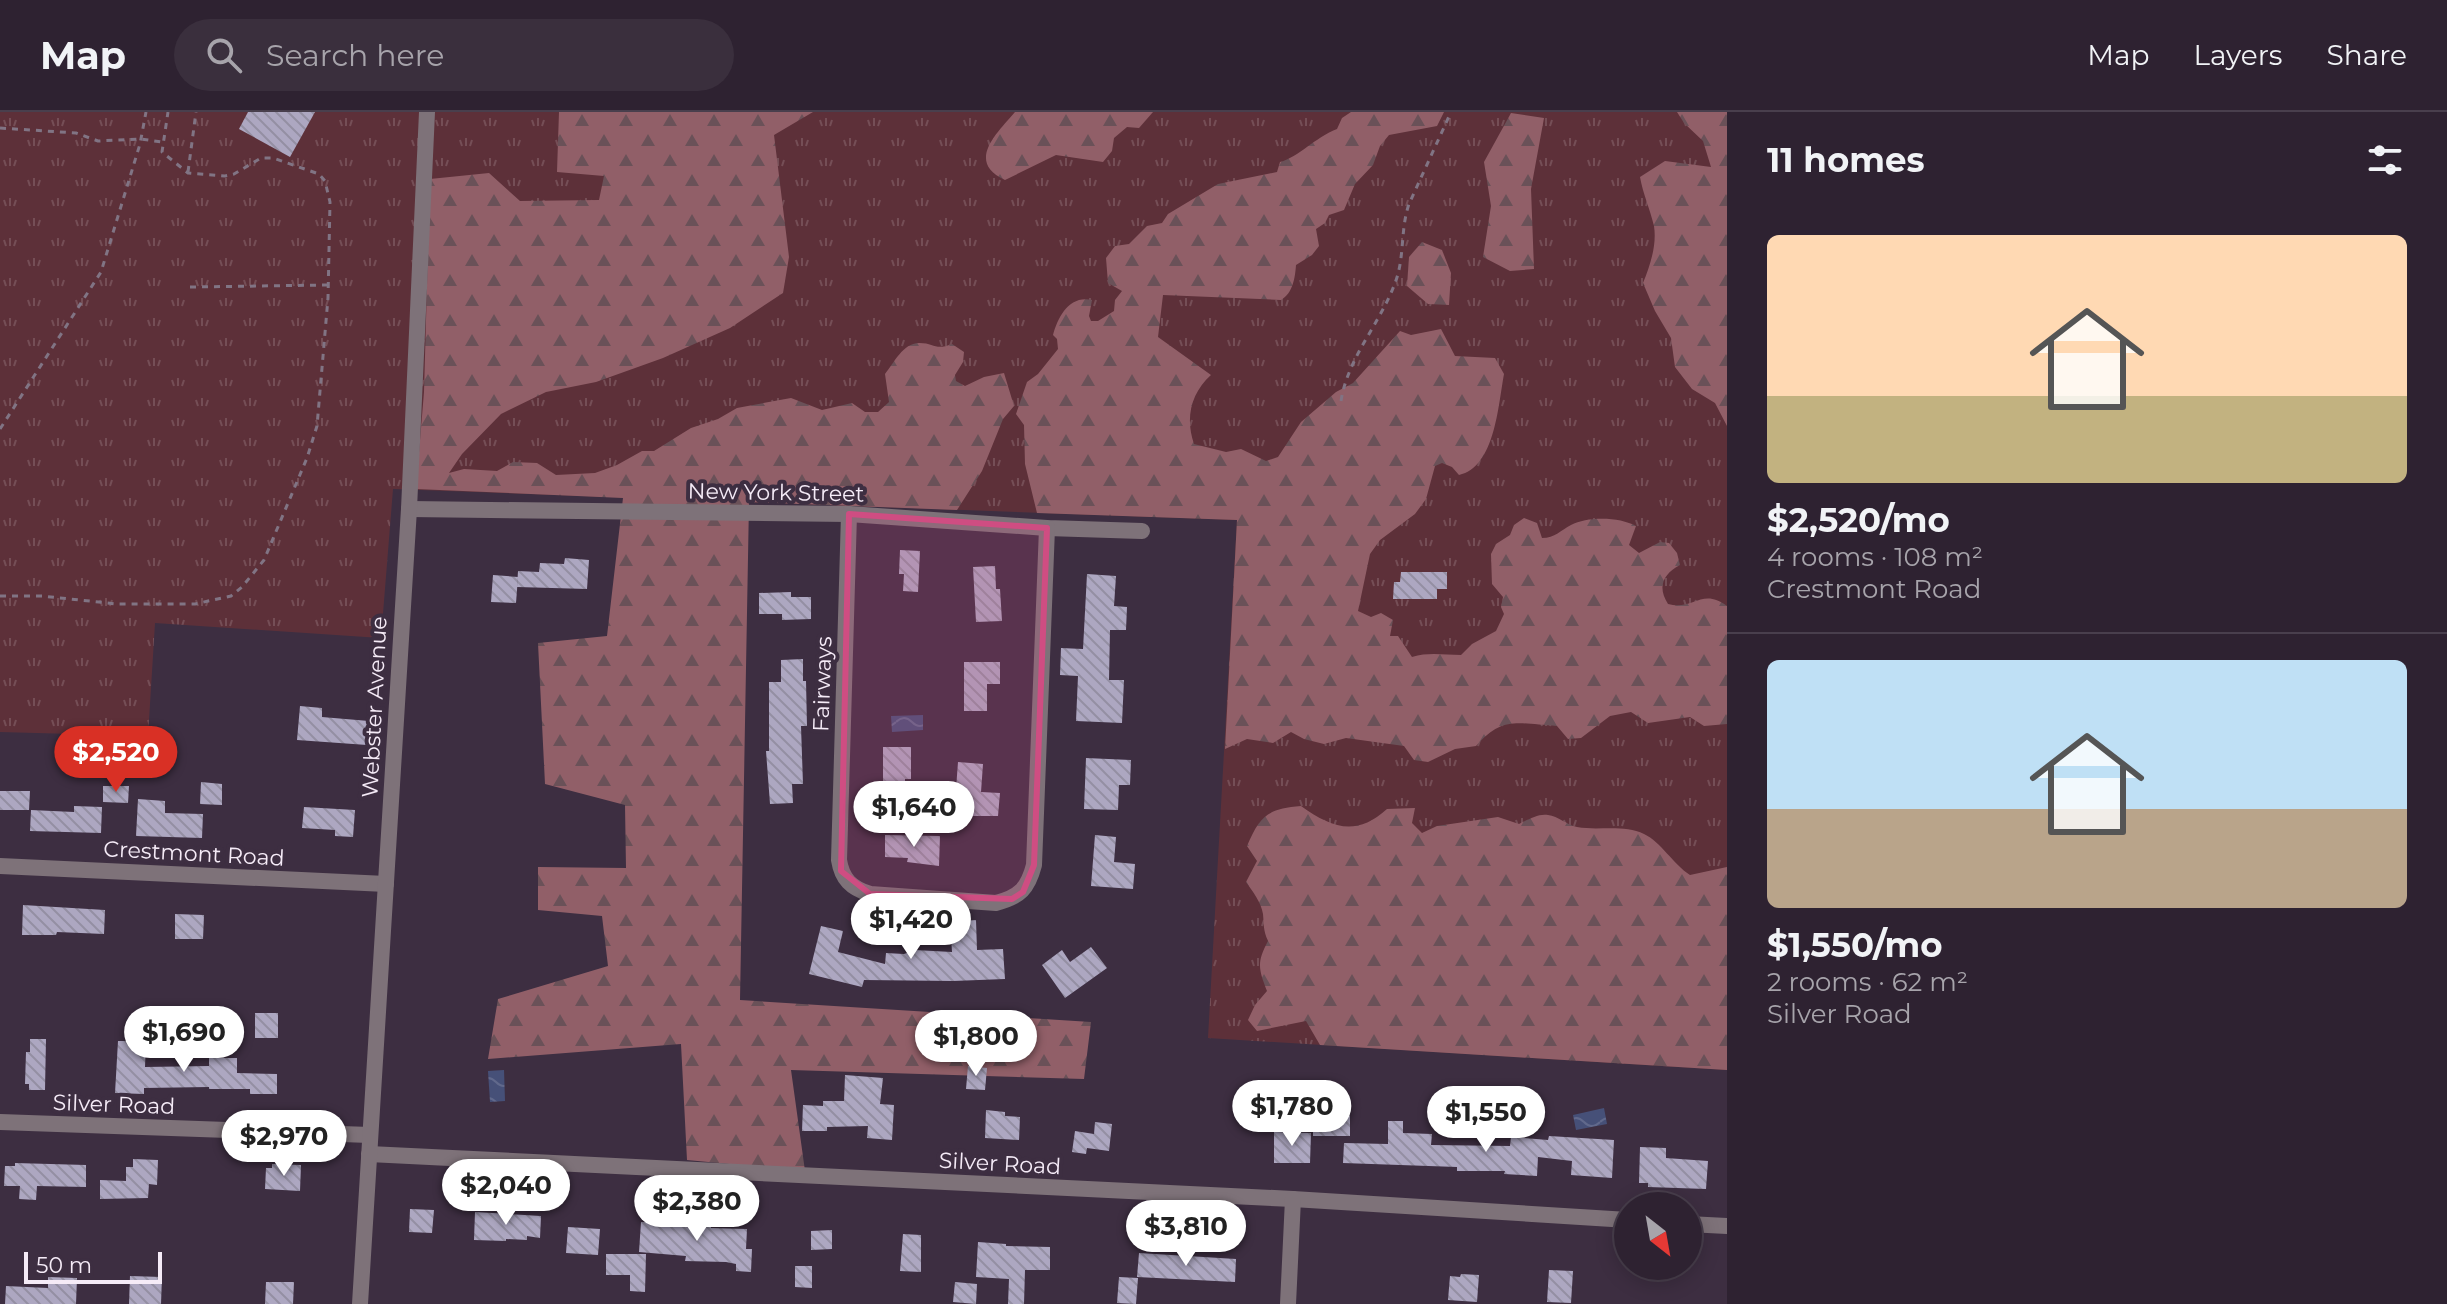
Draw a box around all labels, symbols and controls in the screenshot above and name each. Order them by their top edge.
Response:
search box [174,19,734,91]
text: Map [40,32,126,79]
icon: search [202,33,246,77]
text: Search here [266,37,444,74]
text: Map [2087,38,2150,72]
text: Layers [2194,38,2283,72]
text: Share [2327,38,2407,72]
icon: filters [2363,138,2407,182]
text: 11 homes [1767,139,1925,181]
icon: home [2015,287,2159,431]
street label: New York Street [687,477,865,508]
text: $2,520/mo [1767,499,1950,541]
text: 4 rooms · 108 m² [1767,541,1983,573]
text: Crestmont Road [1767,573,1981,605]
street label: Webster Avenue [356,616,393,798]
street label: Fairways [807,636,838,732]
icon: home [2015,712,2159,856]
pin: $2,520 [51,726,181,794]
text: $2,520 [72,736,160,768]
pin: $1,640 [849,781,979,849]
text: $1,640 [871,791,957,823]
street label: Crestmont Road [103,835,285,872]
pin: $1,420 [846,893,976,961]
text: $1,420 [869,903,953,935]
text: $1,550/mo [1767,924,1943,966]
text: 2 rooms · 62 m² [1767,966,1968,998]
text: Silver Road [1767,998,1912,1030]
pin: $1,690 [119,1006,249,1074]
pin: $1,800 [911,1010,1041,1078]
text: $1,690 [142,1016,226,1048]
text: $1,800 [933,1020,1019,1052]
pin: $1,780 [1227,1080,1357,1148]
pin: $1,550 [1421,1086,1551,1154]
street label: Silver Road [52,1089,176,1120]
text: $1,780 [1250,1090,1334,1122]
text: $1,550 [1445,1096,1527,1128]
pin: $2,970 [219,1110,349,1178]
text: $2,970 [240,1120,328,1152]
street label: Silver Road [938,1147,1062,1180]
pin: $2,040 [441,1159,571,1227]
text: $2,040 [460,1169,552,1201]
pin: $2,380 [632,1175,762,1243]
text: $2,380 [652,1185,742,1217]
north arrow [1614,1192,1702,1280]
map controls [1614,1192,1702,1280]
pin: $3,810 [1121,1200,1251,1268]
text: $3,810 [1144,1210,1228,1242]
scale bar [24,1248,162,1284]
text: 50 m [36,1252,92,1279]

